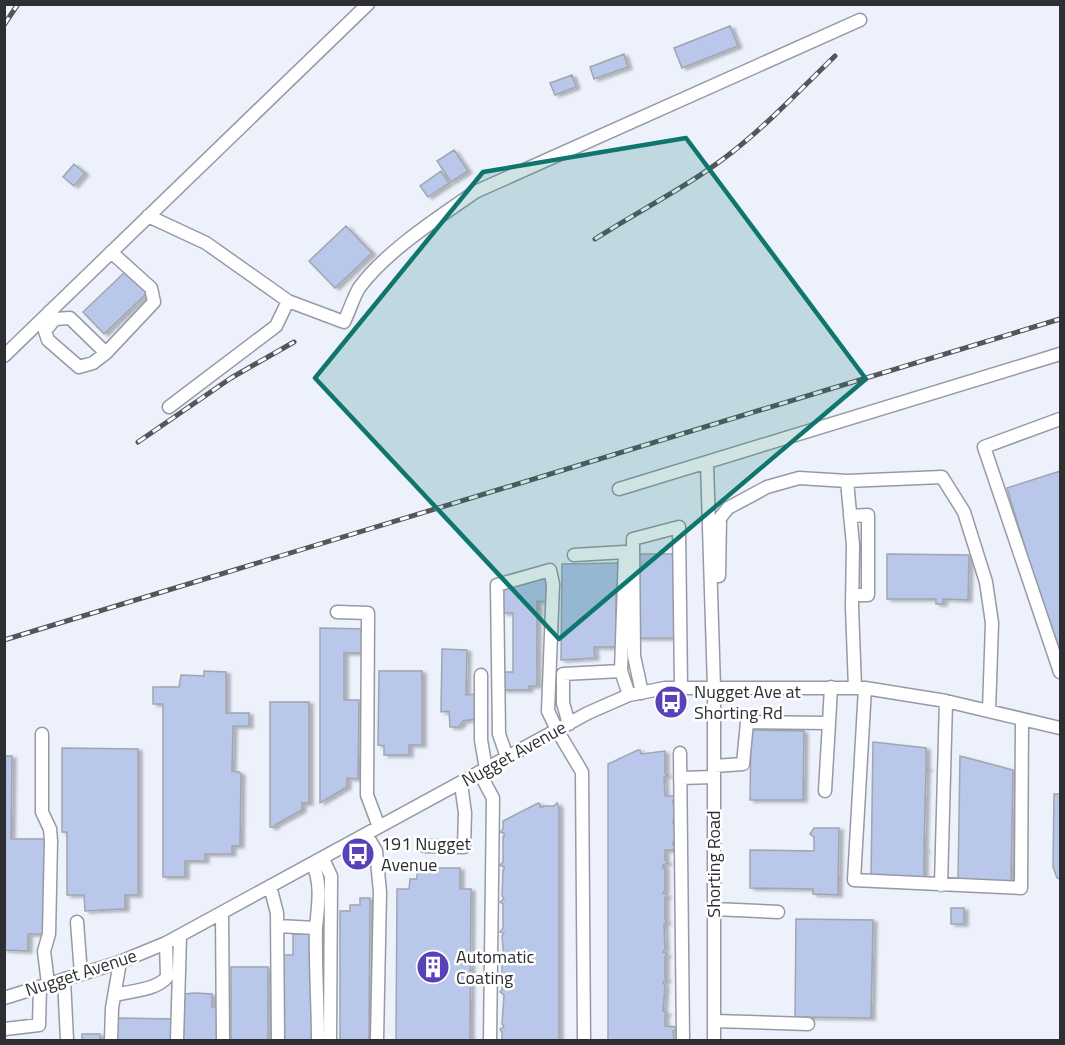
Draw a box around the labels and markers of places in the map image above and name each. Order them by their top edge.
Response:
place label: Nugget Ave at Shorting Rd [694,678,802,726]
bus stop icon: Nugget Ave at Shorting Rd [653,684,689,720]
place label: 191 Nugget Avenue [381,830,471,878]
bus stop icon: 191 Nugget Avenue [340,836,376,872]
place label: Automatic Coating [456,943,534,991]
building icon: Automatic Coating [415,949,451,985]

